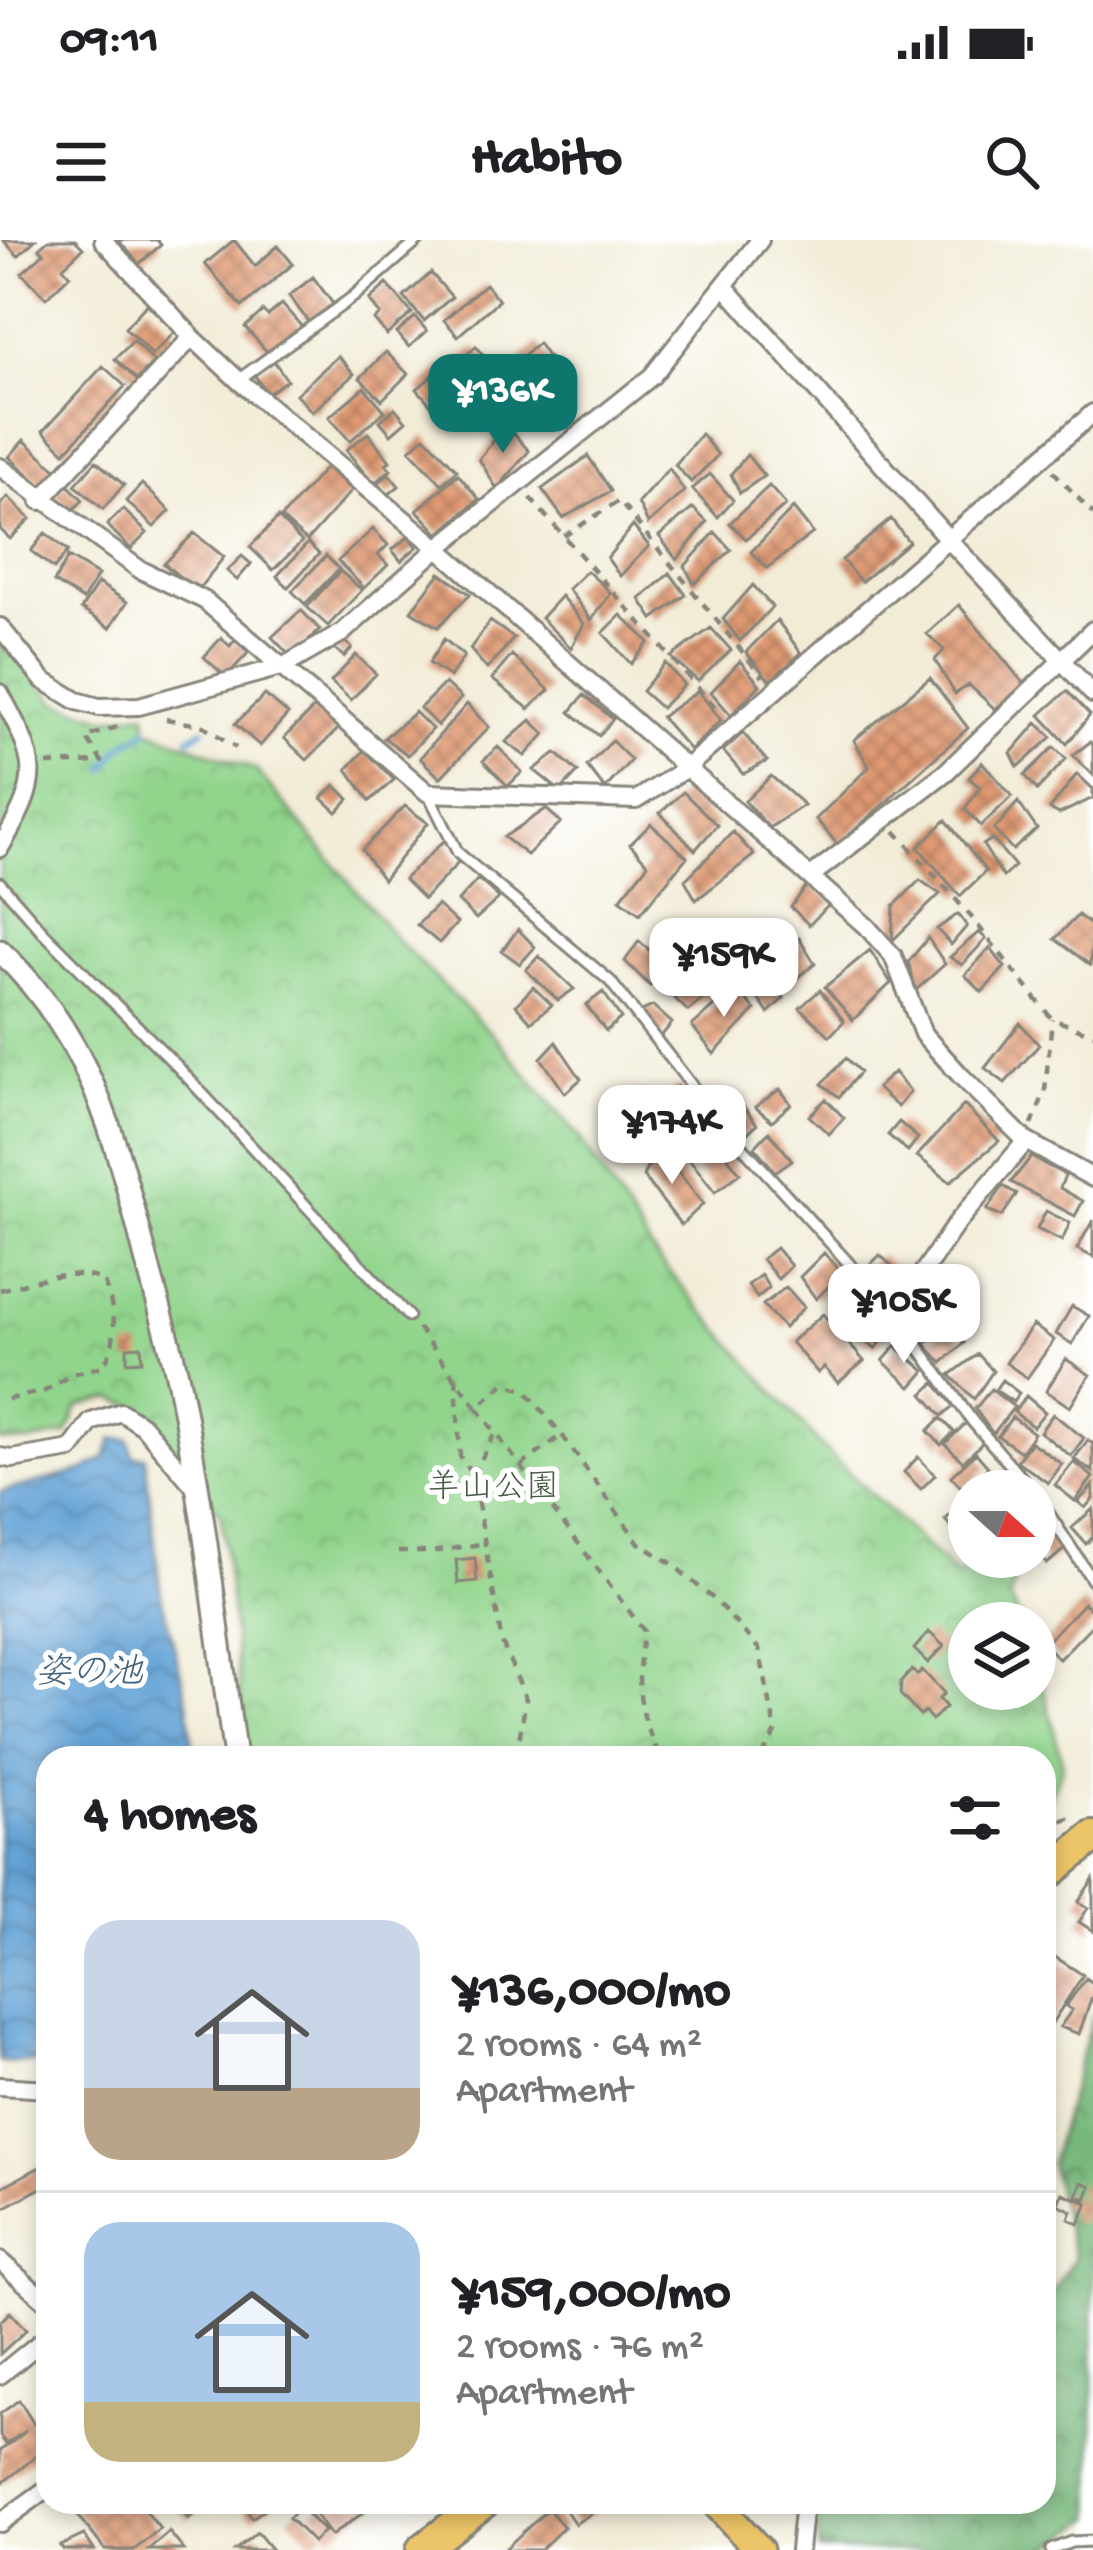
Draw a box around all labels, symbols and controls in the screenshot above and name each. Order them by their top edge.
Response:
text: 09:11 [60,16,159,69]
icon: menu [48,129,114,195]
icon: search [979,129,1045,195]
text: Habito [471,130,622,194]
pin: ¥136K [419,354,587,456]
text: ¥136K [455,370,551,416]
pin: ¥159K [640,918,808,1020]
text: ¥159K [676,934,772,980]
pin: ¥174K [588,1085,756,1187]
text: ¥174K [625,1101,719,1147]
pin: ¥105K [820,1264,988,1366]
text: ¥105K [855,1280,953,1326]
park label: 羊山公園 [427,1469,559,1509]
north arrow [948,1470,1056,1578]
map controls [948,1470,1056,1710]
button: layers [948,1602,1056,1710]
water label: 姿の池 [35,1652,144,1697]
icon: filters [942,1785,1008,1851]
text: 4 homes [84,1788,255,1848]
text: ¥136,000/mo [456,1964,730,2024]
icon: home [180,1968,324,2112]
text: 2 rooms · 64 m² [456,2024,702,2070]
text: Apartment [456,2070,632,2116]
text: ¥159,000/mo [456,2266,730,2326]
icon: home [180,2270,324,2414]
text: 2 rooms · 76 m² [456,2326,704,2372]
text: Apartment [456,2372,632,2418]

